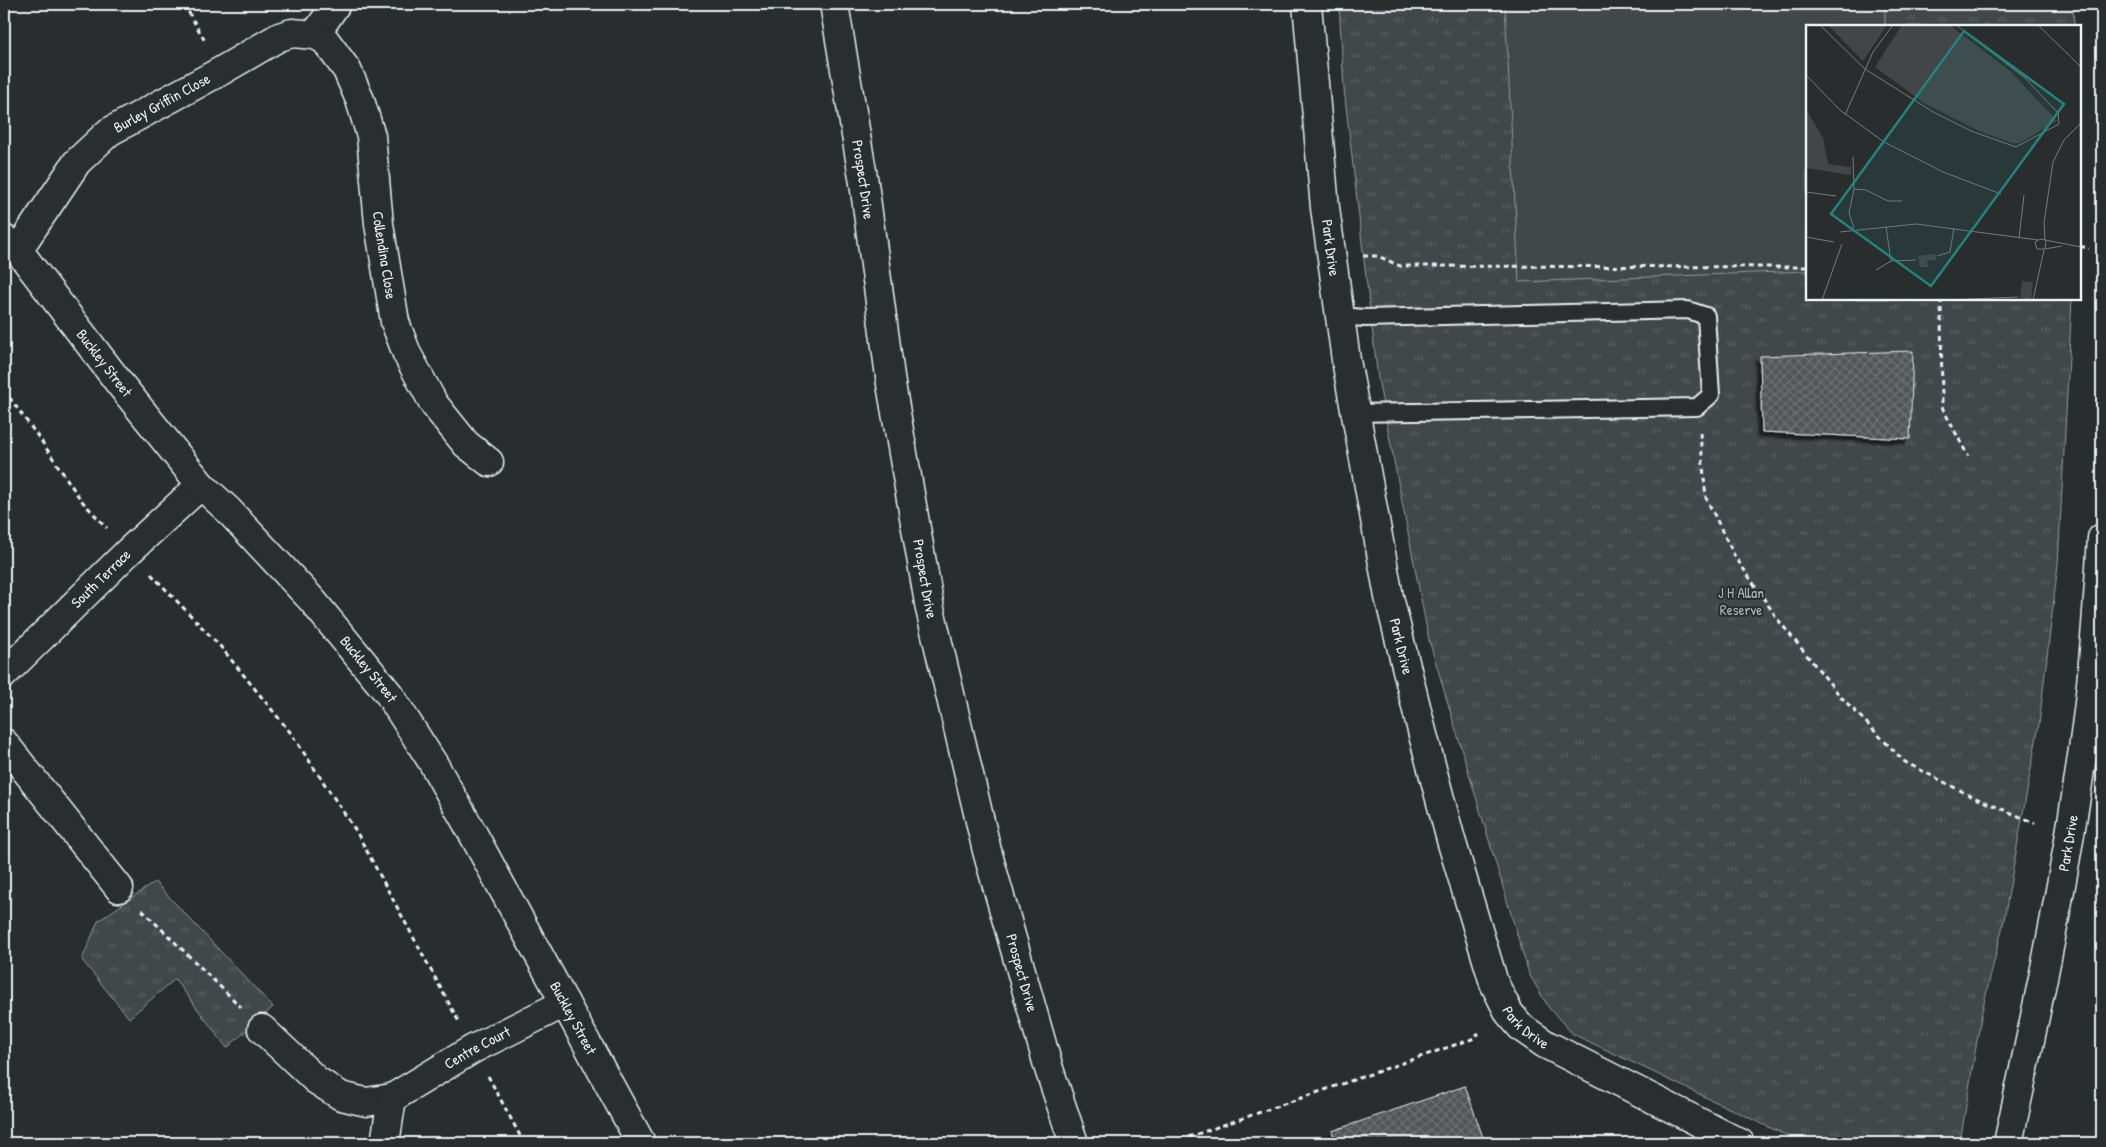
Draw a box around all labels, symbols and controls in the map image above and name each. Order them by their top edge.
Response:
inset map [1806,25,2081,300]
street label: Burley Griffin Close [110,68,214,138]
street label: Prospect Drive [847,138,880,221]
street label: Collendina Close [368,210,402,301]
street label: Park Drive [1317,218,1345,277]
street label: Buckley Street [72,324,138,402]
street label: Prospect Drive [908,538,943,620]
street label: South Terrace [66,544,135,612]
park label: J H Allan Reserve [1718,582,1764,620]
street label: Park Drive [1385,616,1419,676]
street label: Buckley Street [335,631,403,707]
street label: Park Drive [2053,813,2083,873]
street label: Prospect Drive [1001,931,1043,1014]
street label: Buckley Street [545,978,602,1059]
street label: Park Drive [1497,1003,1554,1054]
street label: Centre Court [440,1021,515,1074]

